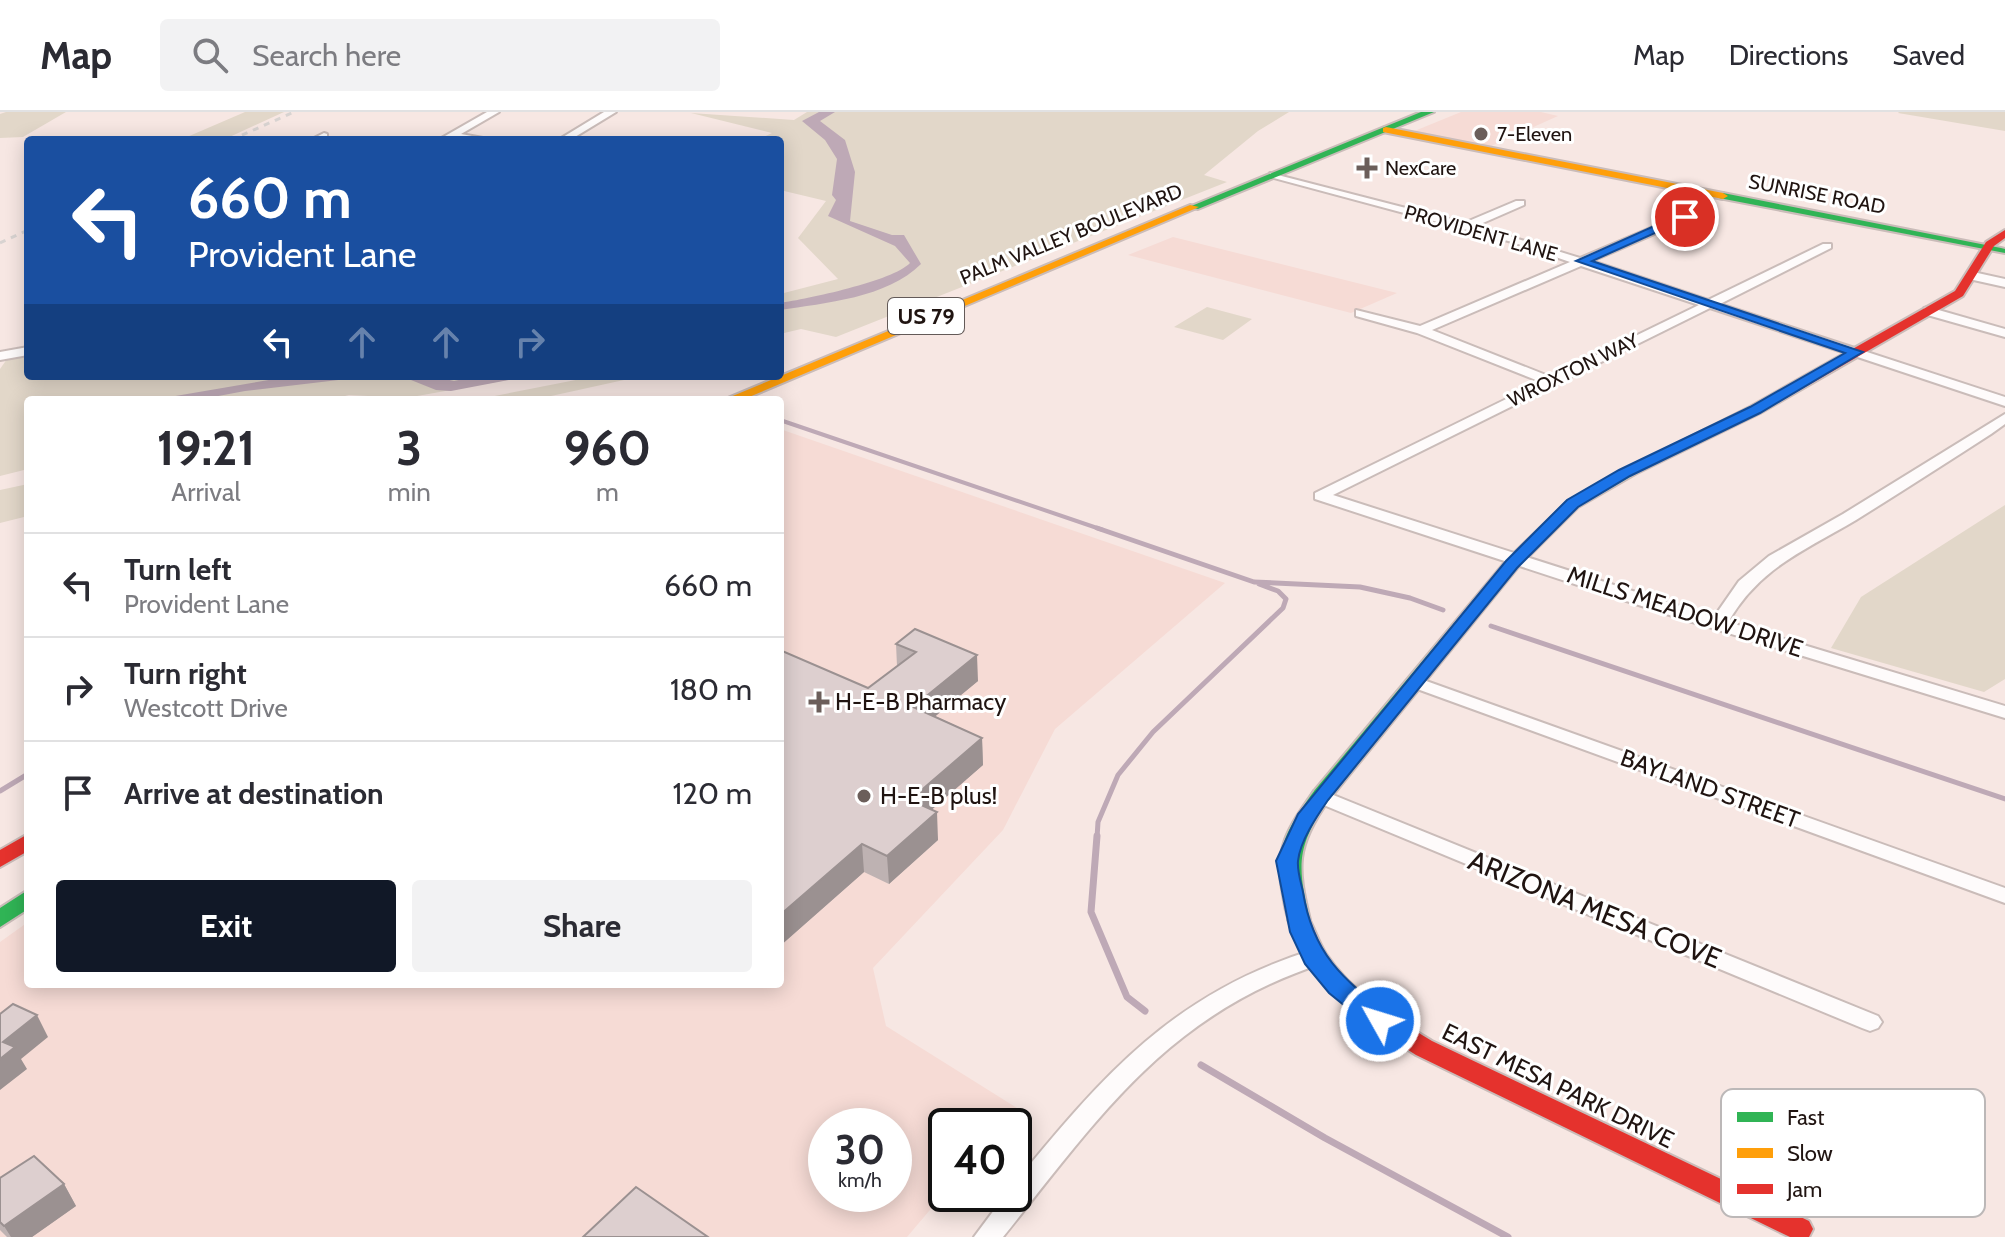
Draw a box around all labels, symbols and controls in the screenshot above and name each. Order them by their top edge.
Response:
search box [160,19,720,91]
text: Map [40,32,112,79]
icon: search [188,33,232,77]
text: Search here [252,37,401,74]
text: Map [1633,38,1685,72]
text: Directions [1729,38,1848,72]
text: Saved [1892,38,1965,72]
place label: 7-Eleven [1497,122,1572,146]
marker: 7-Eleven [1472,125,1490,143]
place label: NexCare [1385,156,1456,180]
marker: NexCare [1356,157,1378,179]
text: 660 m [188,164,352,232]
icon: left [56,168,160,272]
street label: SUNRISE ROAD [1747,169,1887,219]
street label: PALM VALLEY BOULEVARD [957,178,1185,290]
pin [1651,183,1719,251]
icon: arrive [1663,195,1707,239]
street label: PROVIDENT LANE [1402,200,1560,266]
text: Provident Lane [188,232,416,276]
road number: US 79 [888,298,964,334]
icon: left [256,320,300,364]
icon: ahead [340,320,384,364]
icon: ahead [424,320,468,364]
icon: right [508,320,552,364]
street label: WROXTON WAY [1504,328,1643,412]
text: 19:21 [157,419,255,477]
text: 3 [396,419,422,477]
text: 960 [563,419,651,477]
text: Arrival [171,476,241,508]
text: min [388,476,431,508]
text: m [596,476,619,508]
text: Turn left [124,551,232,588]
street label: MILLS MEADOW DRIVE [1564,560,1807,663]
icon: left [56,563,100,607]
text: 660 m [664,567,752,604]
text: Provident Lane [124,588,289,620]
text: Turn right [124,655,247,692]
icon: right [56,667,100,711]
text: 180 m [670,671,752,708]
place label: H-E-B Pharmacy [835,687,1006,716]
text: Westcott Drive [124,692,288,724]
marker: H-E-B Pharmacy [810,693,828,711]
street label: BAYLAND STREET [1617,743,1804,834]
icon: arrive [56,771,100,815]
text: Arrive at destination [124,775,384,812]
text: 120 m [672,775,752,812]
place label: H-E-B plus! [880,781,997,810]
marker: H-E-B plus! [855,787,873,805]
street label: ARIZONA MESA COVE [1464,843,1726,975]
button: Exit [56,880,396,972]
button: Share [412,880,752,972]
position arrow [1338,979,1422,1063]
street label: EAST MESA PARK DRIVE [1438,1017,1679,1154]
legend [1721,1089,1985,1217]
text: Fast [1787,1104,1825,1131]
speed limit sign: 40 [928,1108,1032,1212]
text: 30 [835,1125,885,1174]
text: Slow [1787,1140,1833,1167]
text: km/h [838,1168,882,1192]
text: Jam [1786,1176,1822,1203]

